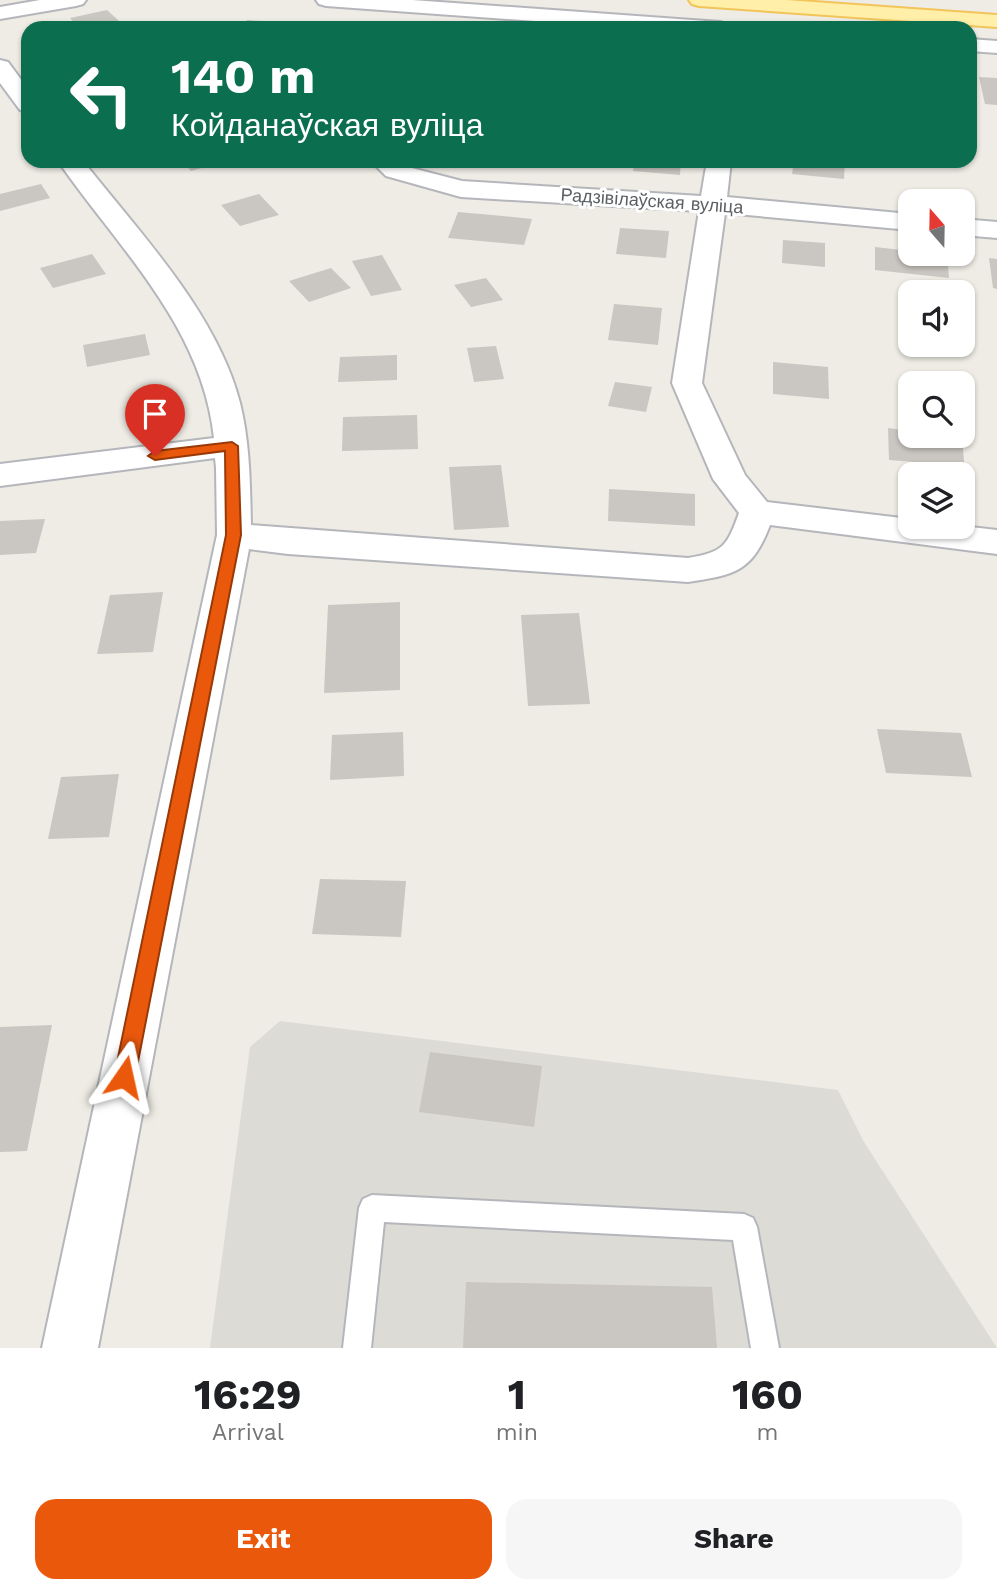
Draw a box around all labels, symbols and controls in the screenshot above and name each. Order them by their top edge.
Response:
text: 140 m [171,47,315,105]
icon: left [56,49,147,140]
text: Койданаўская вуліца [171,106,484,144]
street label: Радзівілаўская вуліца [560,184,745,217]
north arrow [898,189,975,266]
map controls [898,189,975,539]
button: sound [898,280,975,357]
button: search [898,371,975,448]
pin [125,384,185,456]
icon: arrive [136,395,174,433]
button: layers [898,462,975,539]
position arrow [87,1040,161,1114]
text: 16:29 [194,1370,302,1419]
text: 1 [508,1370,526,1419]
text: 160 [732,1370,803,1419]
text: Arrival [212,1419,284,1446]
text: min [496,1419,538,1446]
text: m [756,1419,778,1446]
button: Exit [35,1499,492,1579]
button: Share [506,1499,962,1579]

